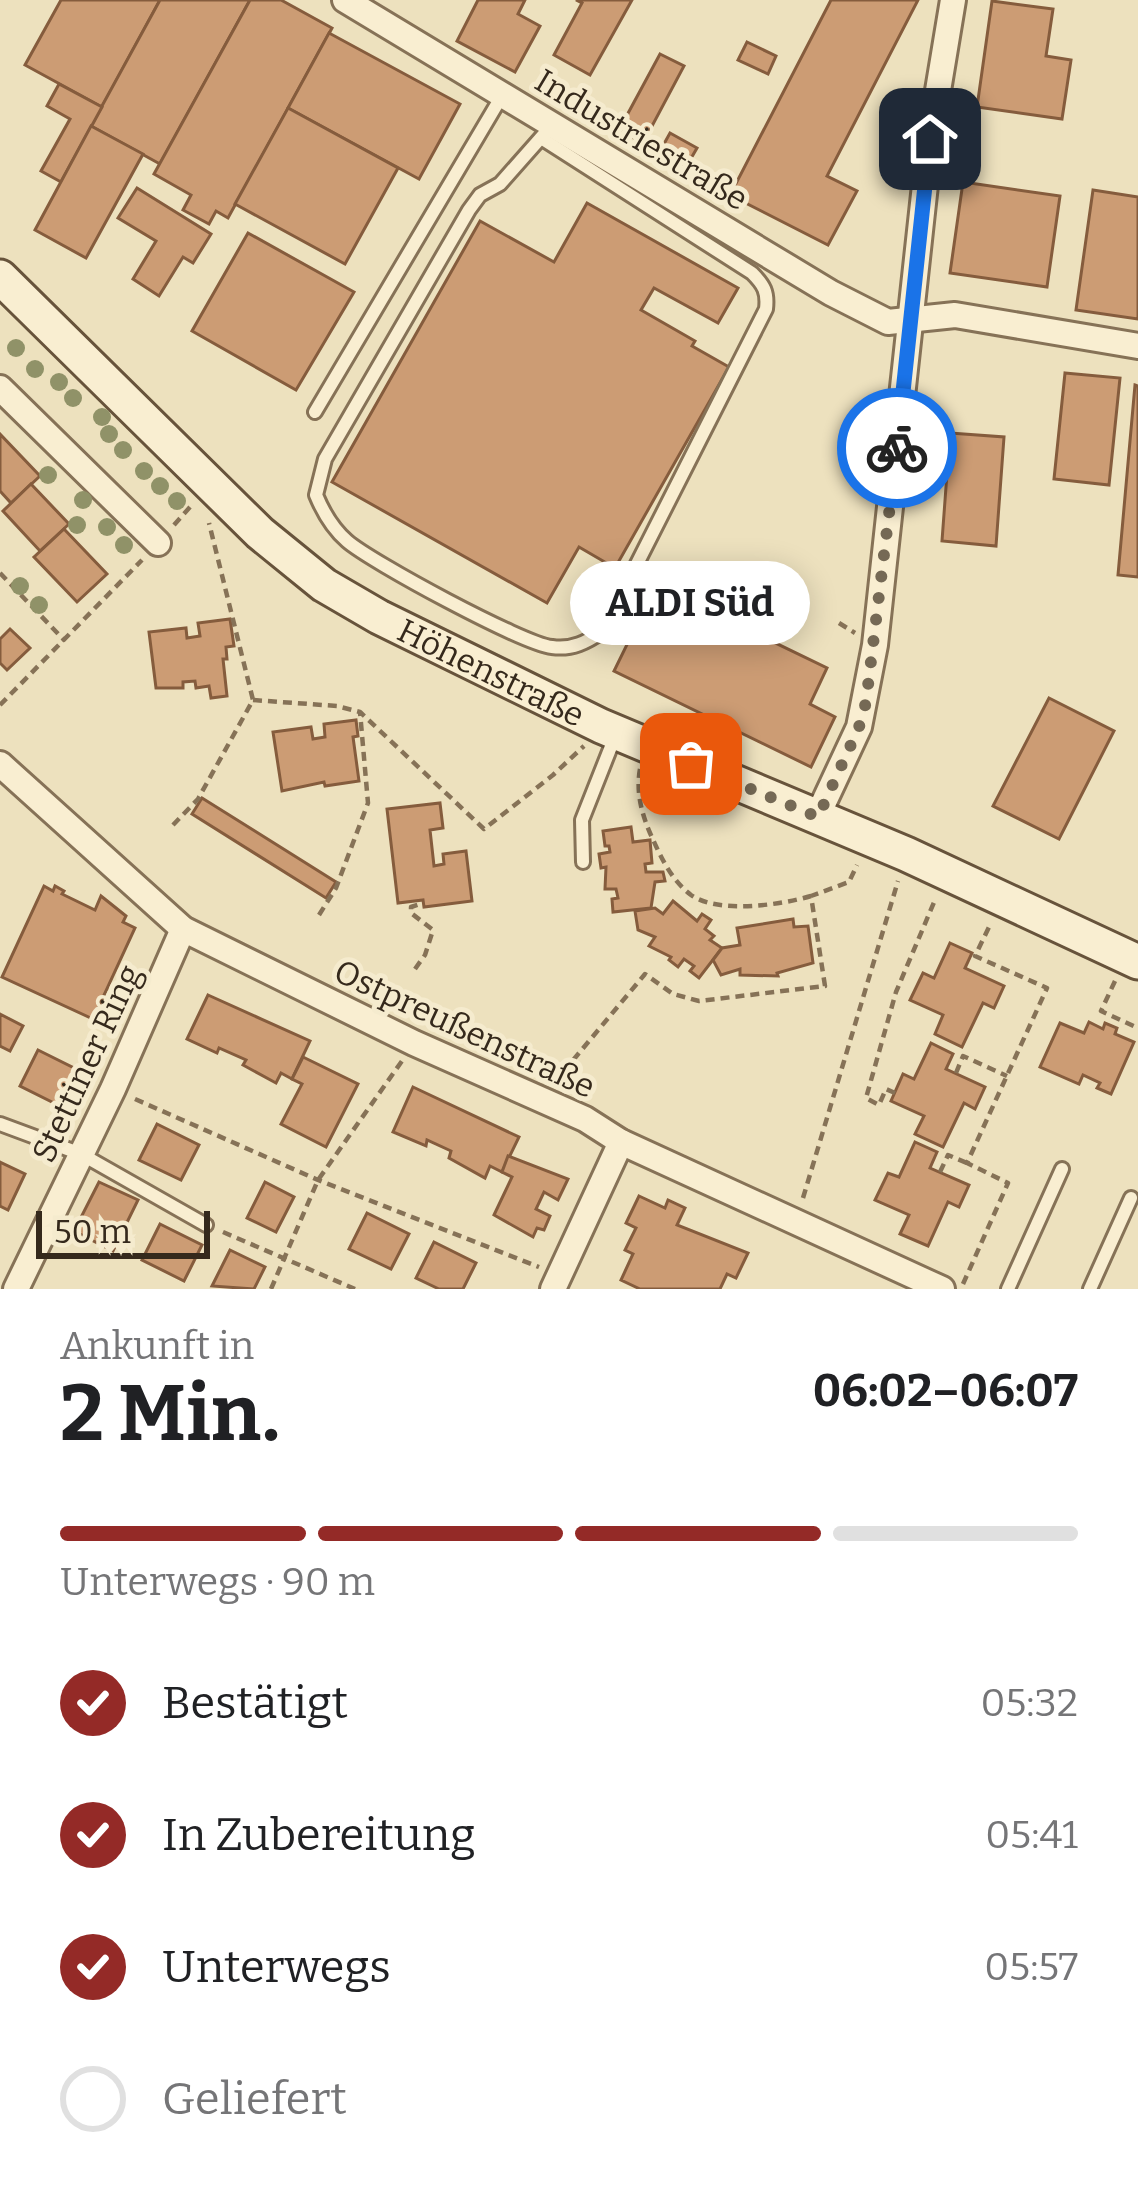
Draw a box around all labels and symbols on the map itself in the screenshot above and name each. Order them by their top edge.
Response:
street label: Industriestraße [528,61,755,219]
pin [879,88,981,190]
courier [837,388,957,508]
callout: ALDI Süd [571,560,811,644]
street label: Höhenstraße [391,610,591,736]
pin [640,713,742,815]
street label: Ostpreußenstraße [328,951,601,1107]
street label: Stettiner Ring [24,958,150,1168]
scale bar [36,1205,210,1258]

